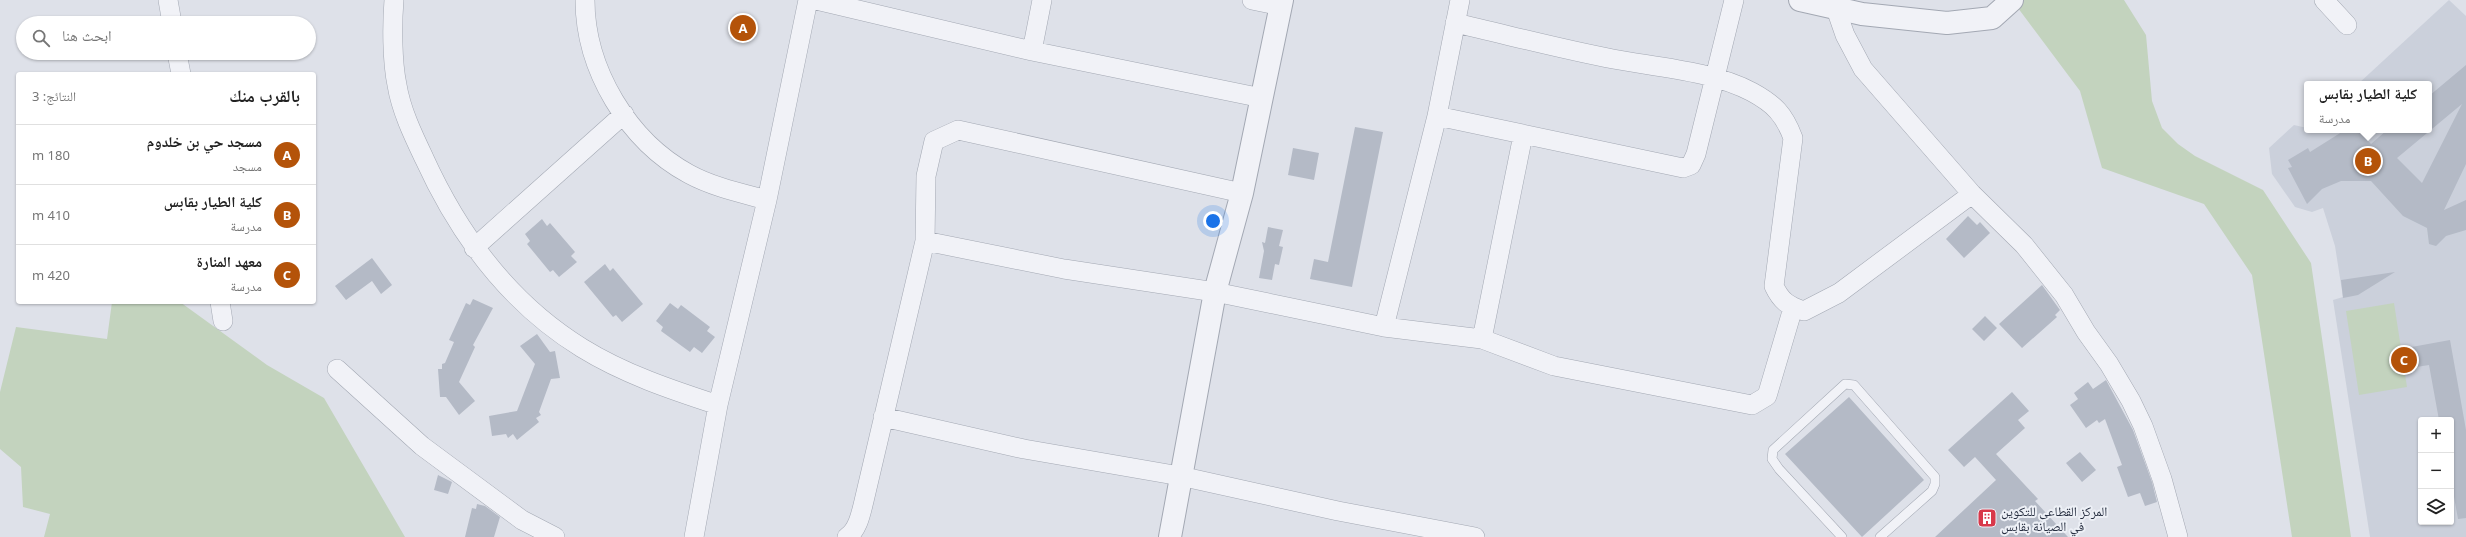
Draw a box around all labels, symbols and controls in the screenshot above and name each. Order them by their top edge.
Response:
pin: A [730,13,756,43]
search box [16,16,316,60]
text: ابحث هنا [62,25,112,45]
icon: search [30,27,52,49]
popup [2304,81,2432,133]
text: كلية الطيار بقابس [2319,83,2417,103]
text: بالقرب منك [229,84,300,107]
text: النتائج: 3 [32,87,76,105]
text: مدرسة [2319,109,2350,127]
text: مسجد حي بن خلدوم [147,131,262,151]
text: 180 m [32,146,70,164]
text: A [283,146,292,164]
pin: B [2355,146,2381,176]
text: مسجد [233,157,262,175]
text: كلية الطيار بقابس [164,191,262,211]
text: 410 m [32,206,70,224]
text: B [283,206,291,224]
your location [1203,211,1223,231]
text: مدرسة [230,217,262,235]
text: معهد المنارة [197,251,262,271]
text: 420 m [32,266,70,284]
text: C [283,266,291,284]
text: مدرسة [230,277,262,295]
pin: C [2391,345,2417,375]
map controls [2418,417,2454,525]
button: + [2418,417,2454,453]
button: − [2418,453,2454,489]
button: layers [2418,489,2454,525]
place label: المركز القطاعى للتكوين في الصيانة بقابس [2001,502,2107,537]
building icon: المركز القطاعى للتكوين في الصيانة بقابس [1976,507,1998,529]

